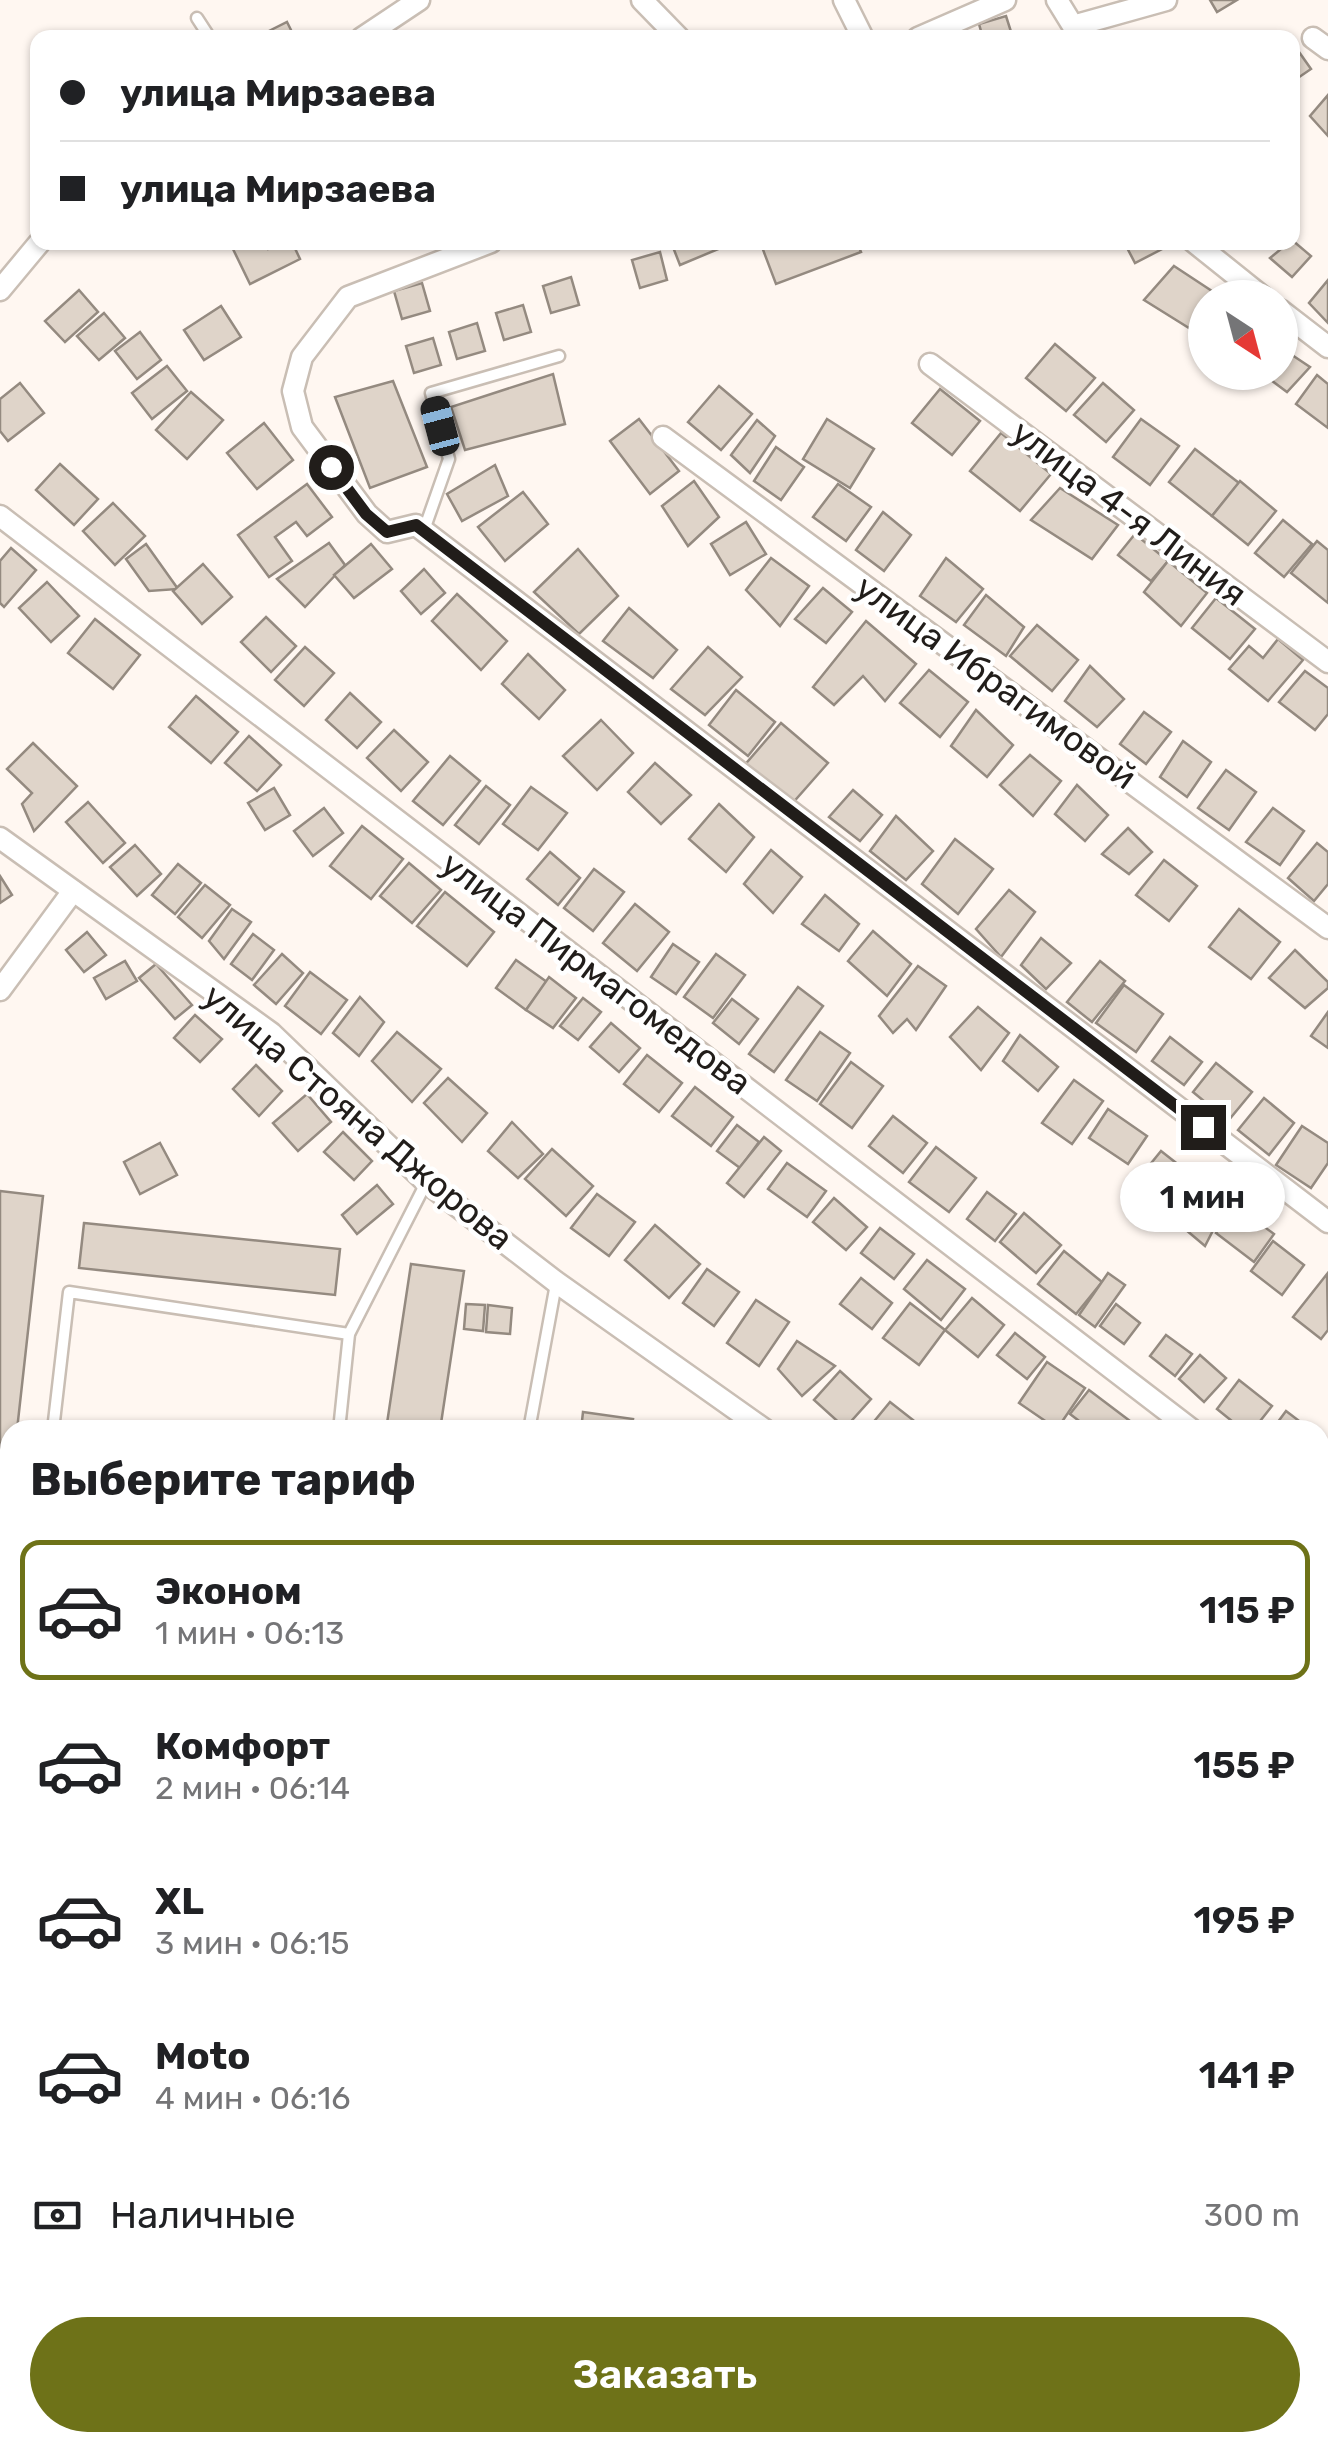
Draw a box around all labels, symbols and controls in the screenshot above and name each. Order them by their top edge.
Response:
text: улица Мирзаева [120,70,436,116]
text: улица Мирзаева [120,166,436,212]
north arrow [1188,280,1298,390]
map controls [1188,280,1298,390]
car [418,393,462,459]
street label: улица 4-я Линия [1003,411,1255,615]
route start [309,445,354,490]
street label: улица Ибрагимовой [847,566,1145,798]
street label: улица Пирмагомедова [432,843,760,1103]
street label: улица Стояна Джорова [195,975,521,1259]
route end [1181,1105,1226,1150]
callout: 1 мин [1120,1162,1286,1232]
text: 1 мин [1160,1178,1245,1216]
text: Выберите тариф [30,1453,416,1506]
icon: car [35,1565,125,1655]
text: Эконом [155,1568,302,1614]
text: 115 ₽ [1199,1587,1295,1633]
text: 1 мин · 06:13 [155,1614,344,1652]
icon: car [35,1720,125,1810]
text: Комфорт [155,1723,330,1769]
text: 155 ₽ [1193,1742,1295,1788]
text: 2 мин · 06:14 [155,1769,350,1807]
icon: car [35,1875,125,1965]
text: XL [155,1878,204,1924]
text: 195 ₽ [1194,1897,1295,1943]
text: 3 мин · 06:15 [155,1924,350,1962]
icon: car [35,2030,125,2120]
text: Moto [155,2033,251,2079]
text: 141 ₽ [1199,2052,1295,2098]
text: 4 мин · 06:16 [155,2079,351,2117]
icon: cash [30,2188,85,2243]
text: Наличные [110,2192,296,2238]
text: 300 m [1204,2196,1300,2234]
button: Заказать [30,2317,1300,2432]

